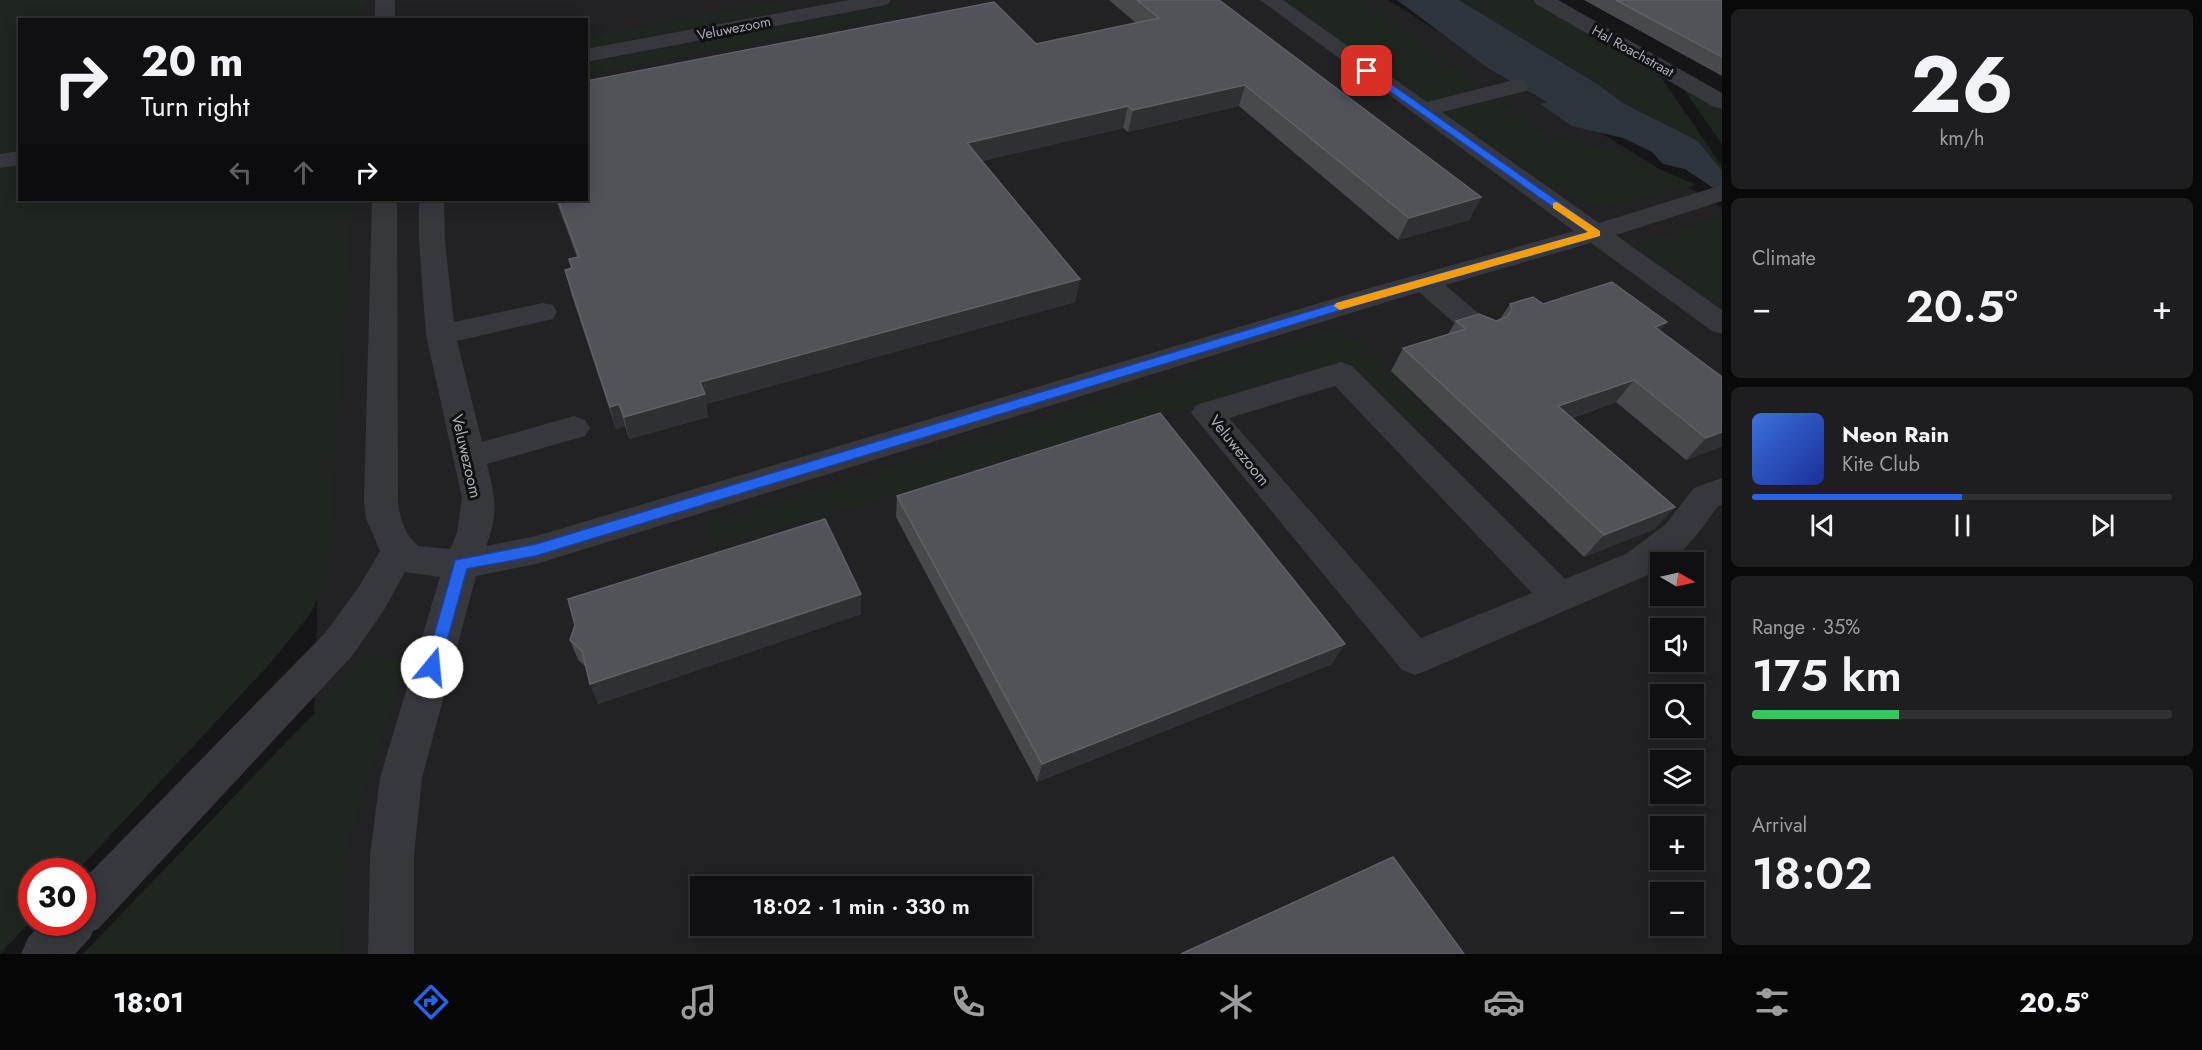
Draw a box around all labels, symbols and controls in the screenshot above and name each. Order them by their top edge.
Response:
street label: Veluwezoom [695,11,773,45]
street label: Hal Roachstraat [1588,20,1678,82]
text: 26 [1910,29,2014,141]
text: 20 m [141,31,243,92]
icon: right [42,42,120,120]
pin [1341,45,1392,96]
icon: arrive [1350,54,1383,87]
text: Turn right [141,87,249,126]
text: km/h [1939,124,1985,153]
icon: left [224,156,257,189]
icon: ahead [287,156,320,189]
icon: right [350,156,383,189]
text: Climate [1752,244,1816,273]
text: 20.5° [1905,274,2018,339]
text: − [1752,284,1771,331]
text: + [2152,284,2172,331]
street label: Veluwezoom [1204,410,1275,491]
street label: Veluwezoom [446,412,487,500]
text: Neon Rain [1842,418,1949,450]
text: Kite Club [1842,450,1920,479]
icon: previous [1806,509,1839,542]
icon: pause [1946,509,1979,542]
icon: next [2086,509,2119,542]
north arrow [1650,552,1704,606]
map controls [1650,552,1704,936]
text: Range · 35% [1752,613,1860,642]
button: sound [1650,618,1704,672]
position arrow [400,635,464,699]
text: 175 km [1752,643,1902,708]
button: search [1650,684,1704,738]
button: layers [1650,750,1704,804]
text: Arrival [1752,811,1807,840]
button: + [1650,816,1704,870]
text: 18:02 [1752,841,1873,906]
speed limit sign: 30 [18,858,96,936]
button: − [1650,882,1704,936]
text: 18:02 · 1 min · 330 m [752,890,970,922]
icon: directions [410,981,452,1023]
icon: music [678,981,720,1023]
icon: phone [947,981,989,1023]
icon: climate [1215,981,1257,1023]
icon: car [1483,981,1525,1023]
icon: filters [1751,981,1793,1023]
text: 18:01 [113,983,184,1022]
text: 20.5° [2019,983,2089,1022]

